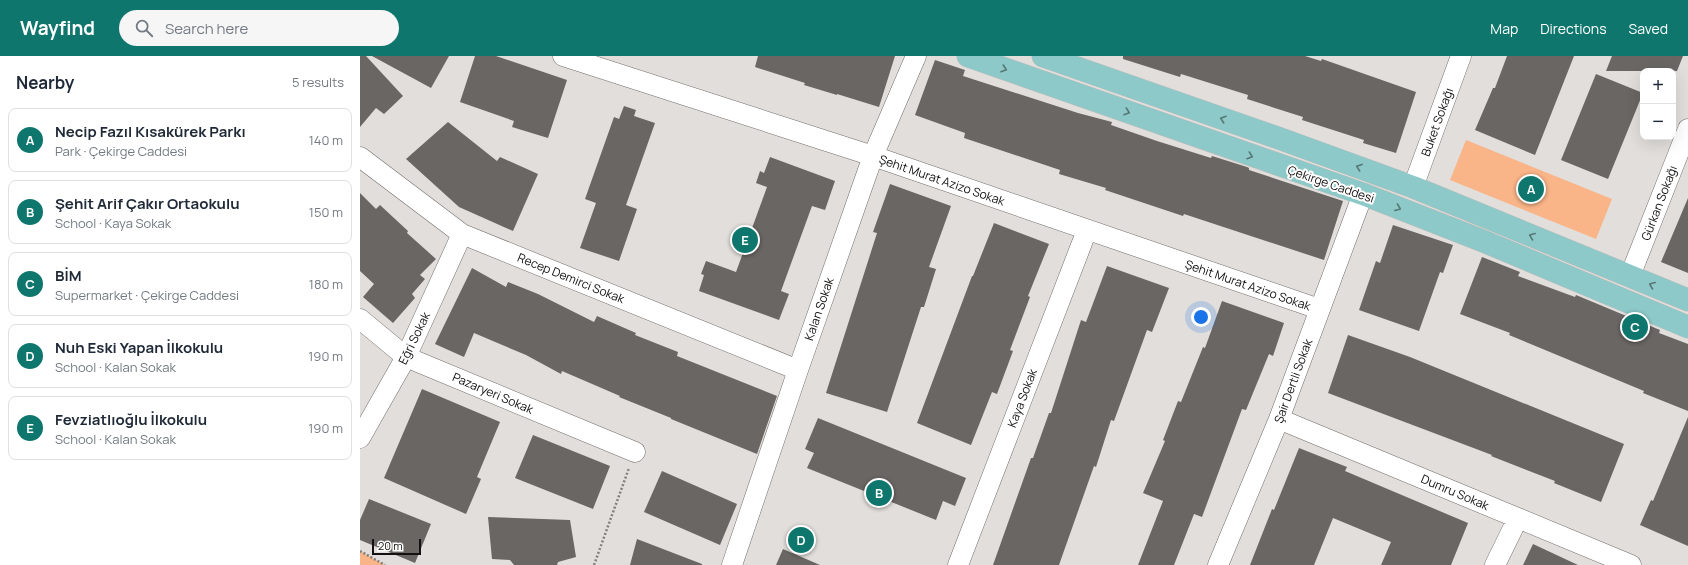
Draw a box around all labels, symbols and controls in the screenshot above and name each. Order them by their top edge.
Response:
search box [119,10,399,46]
text: Wayfind [20,15,95,41]
icon: search [133,17,155,39]
text: Search here [165,18,248,39]
text: Map [1490,19,1518,38]
text: Directions [1540,19,1607,38]
text: Saved [1629,19,1668,38]
one-way arrow [1001,64,1008,73]
map controls [1640,68,1676,140]
button: + [1640,68,1676,104]
text: Nearby [16,71,74,94]
text: 5 results [292,73,344,91]
street label: Buket Sokağı [1417,85,1457,159]
button: − [1640,104,1676,140]
one-way arrow [1123,108,1130,116]
one-way arrow [1220,115,1227,124]
text: Necip Fazıl Kısakürek Parkı [55,121,246,142]
text: A [26,131,34,149]
text: 140 m [309,131,343,149]
text: Park · Çekirge Caddesi [55,142,187,160]
street label: Şehit Murat Azizo Sokak [877,150,1008,210]
one-way arrow [1246,151,1253,159]
street label: Çekirge Caddesi [1285,161,1377,207]
street label: Gürkan Sokağı [1637,163,1681,243]
one-way arrow [1355,164,1362,172]
pin: A [1518,174,1544,204]
text: Şehit Arif Çakır Ortaokulu [55,193,240,214]
text: B [26,203,34,221]
text: 150 m [309,203,343,221]
one-way arrow [1395,204,1402,212]
text: School · Kaya Sokak [55,214,171,232]
pin: E [732,225,758,255]
one-way arrow [1528,233,1536,241]
street label: Recep Demirci Sokak [515,249,628,308]
street label: Şehit Murat Azizo Sokak [1183,255,1314,315]
text: BİM [55,265,82,286]
street label: Kalan Sokak [800,274,838,343]
text: C [25,275,35,293]
text: 180 m [309,275,343,293]
one-way arrow [1648,282,1655,290]
text: Supermarket · Çekirge Caddesi [55,286,239,304]
your location [1191,307,1211,327]
street label: Eğri Sokak [394,308,434,367]
pin: C [1622,312,1648,342]
street label: Şair Dertli Sokak [1270,335,1317,426]
text: Nuh Eski Yapan İlkokulu [55,337,223,358]
text: D [25,347,35,365]
text: 190 m [308,347,343,365]
text: School · Kalan Sokak [55,358,176,376]
street label: Kaya Sokak [1003,365,1041,430]
street label: Pazaryeri Sokak [450,368,537,418]
text: Fevziatlıoğlu İlkokulu [55,409,207,430]
text: E [26,419,34,437]
text: 190 m [308,419,343,437]
text: School · Kalan Sokak [55,430,176,448]
street label: Dumru Sokak [1418,470,1493,514]
pin: B [866,478,892,508]
pin: D [788,525,814,555]
scale bar [372,537,421,556]
text: 20 m [378,538,403,553]

